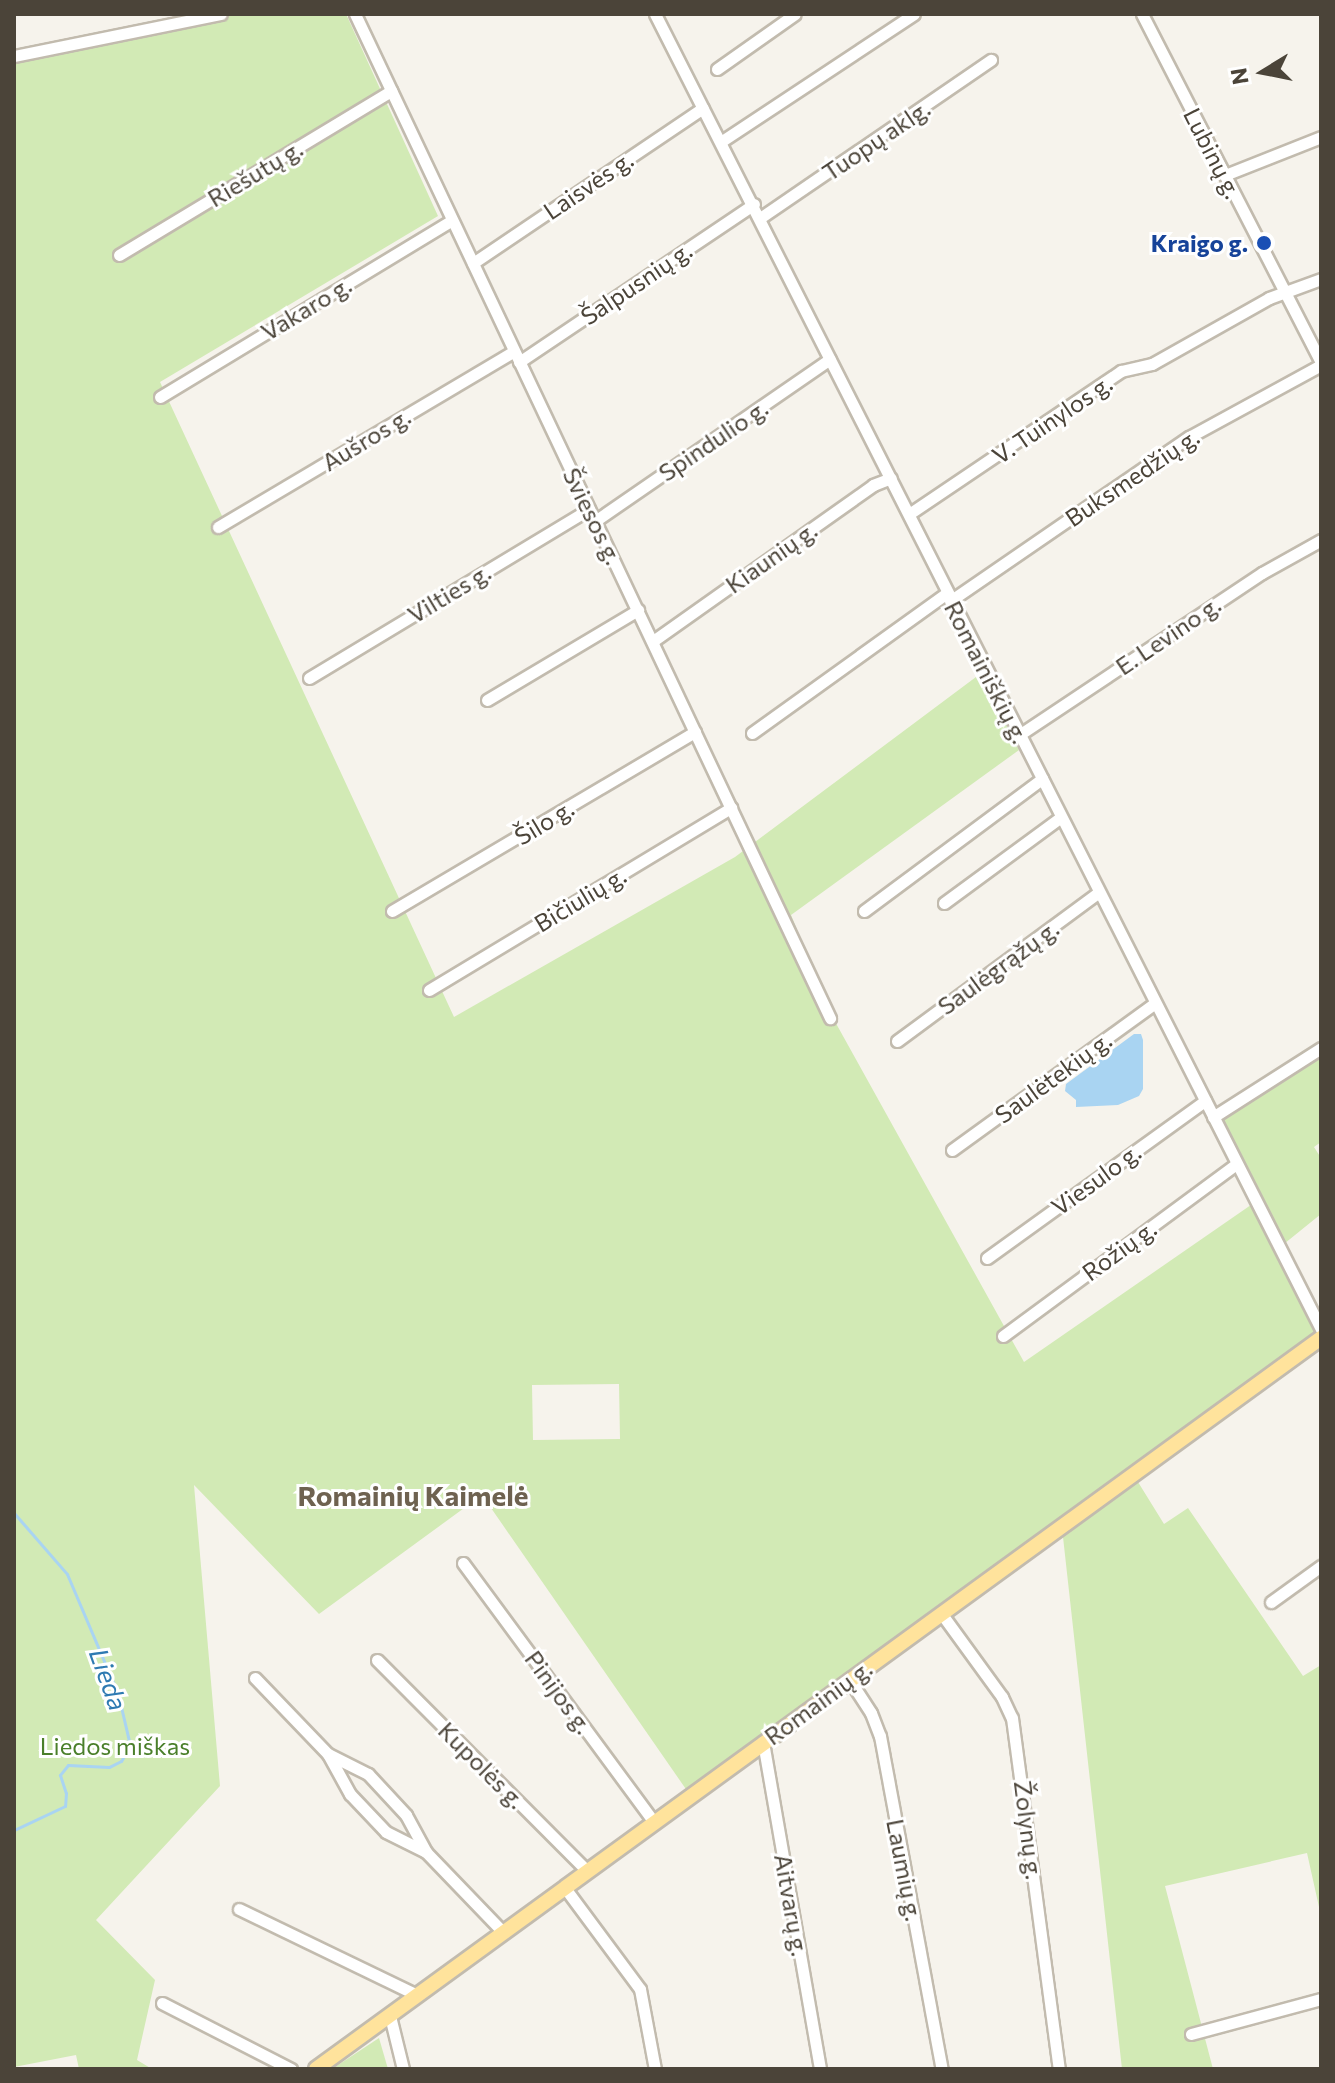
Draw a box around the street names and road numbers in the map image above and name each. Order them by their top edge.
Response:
street label: Tuopų aklg. [817,93,935,187]
street label: Lubinų g. [1178,103,1248,203]
street label: Riešutų g. [202,133,308,213]
street label: Laisvės g. [538,145,638,225]
street label: Šalpusnių g. [575,235,697,331]
street label: Vakaro g. [256,270,356,346]
street label: V. Tuinylos g. [987,368,1117,470]
street label: Spindulio g. [653,393,773,487]
street label: Aušros g. [317,401,415,477]
street label: Buksmedžių g. [1060,422,1204,532]
street label: Šviesos g. [557,463,629,569]
street label: Kiaunių g. [720,515,822,599]
street label: Vilties g. [402,557,496,629]
street label: E. Levino g. [1110,589,1226,681]
street label: Romainiškių g. [939,596,1035,748]
street label: Šilo g. [509,793,579,851]
street label: Bičiulių g. [529,860,631,938]
street label: Saulėgrąžų g. [932,914,1064,1020]
street label: Saulėtekių g. [989,1025,1117,1129]
street label: Viesulo g. [1046,1137,1146,1221]
street label: Rožių g. [1076,1214,1162,1286]
street label: Pinijos g. [519,1645,599,1739]
street label: Romainių g. [759,1653,877,1751]
street label: Kupolės g. [433,1716,531,1814]
street label: Žolynų g. [1009,1779,1049,1881]
street label: Laumių g. [881,1816,929,1924]
street label: Aitvarų g. [769,1852,815,1958]

